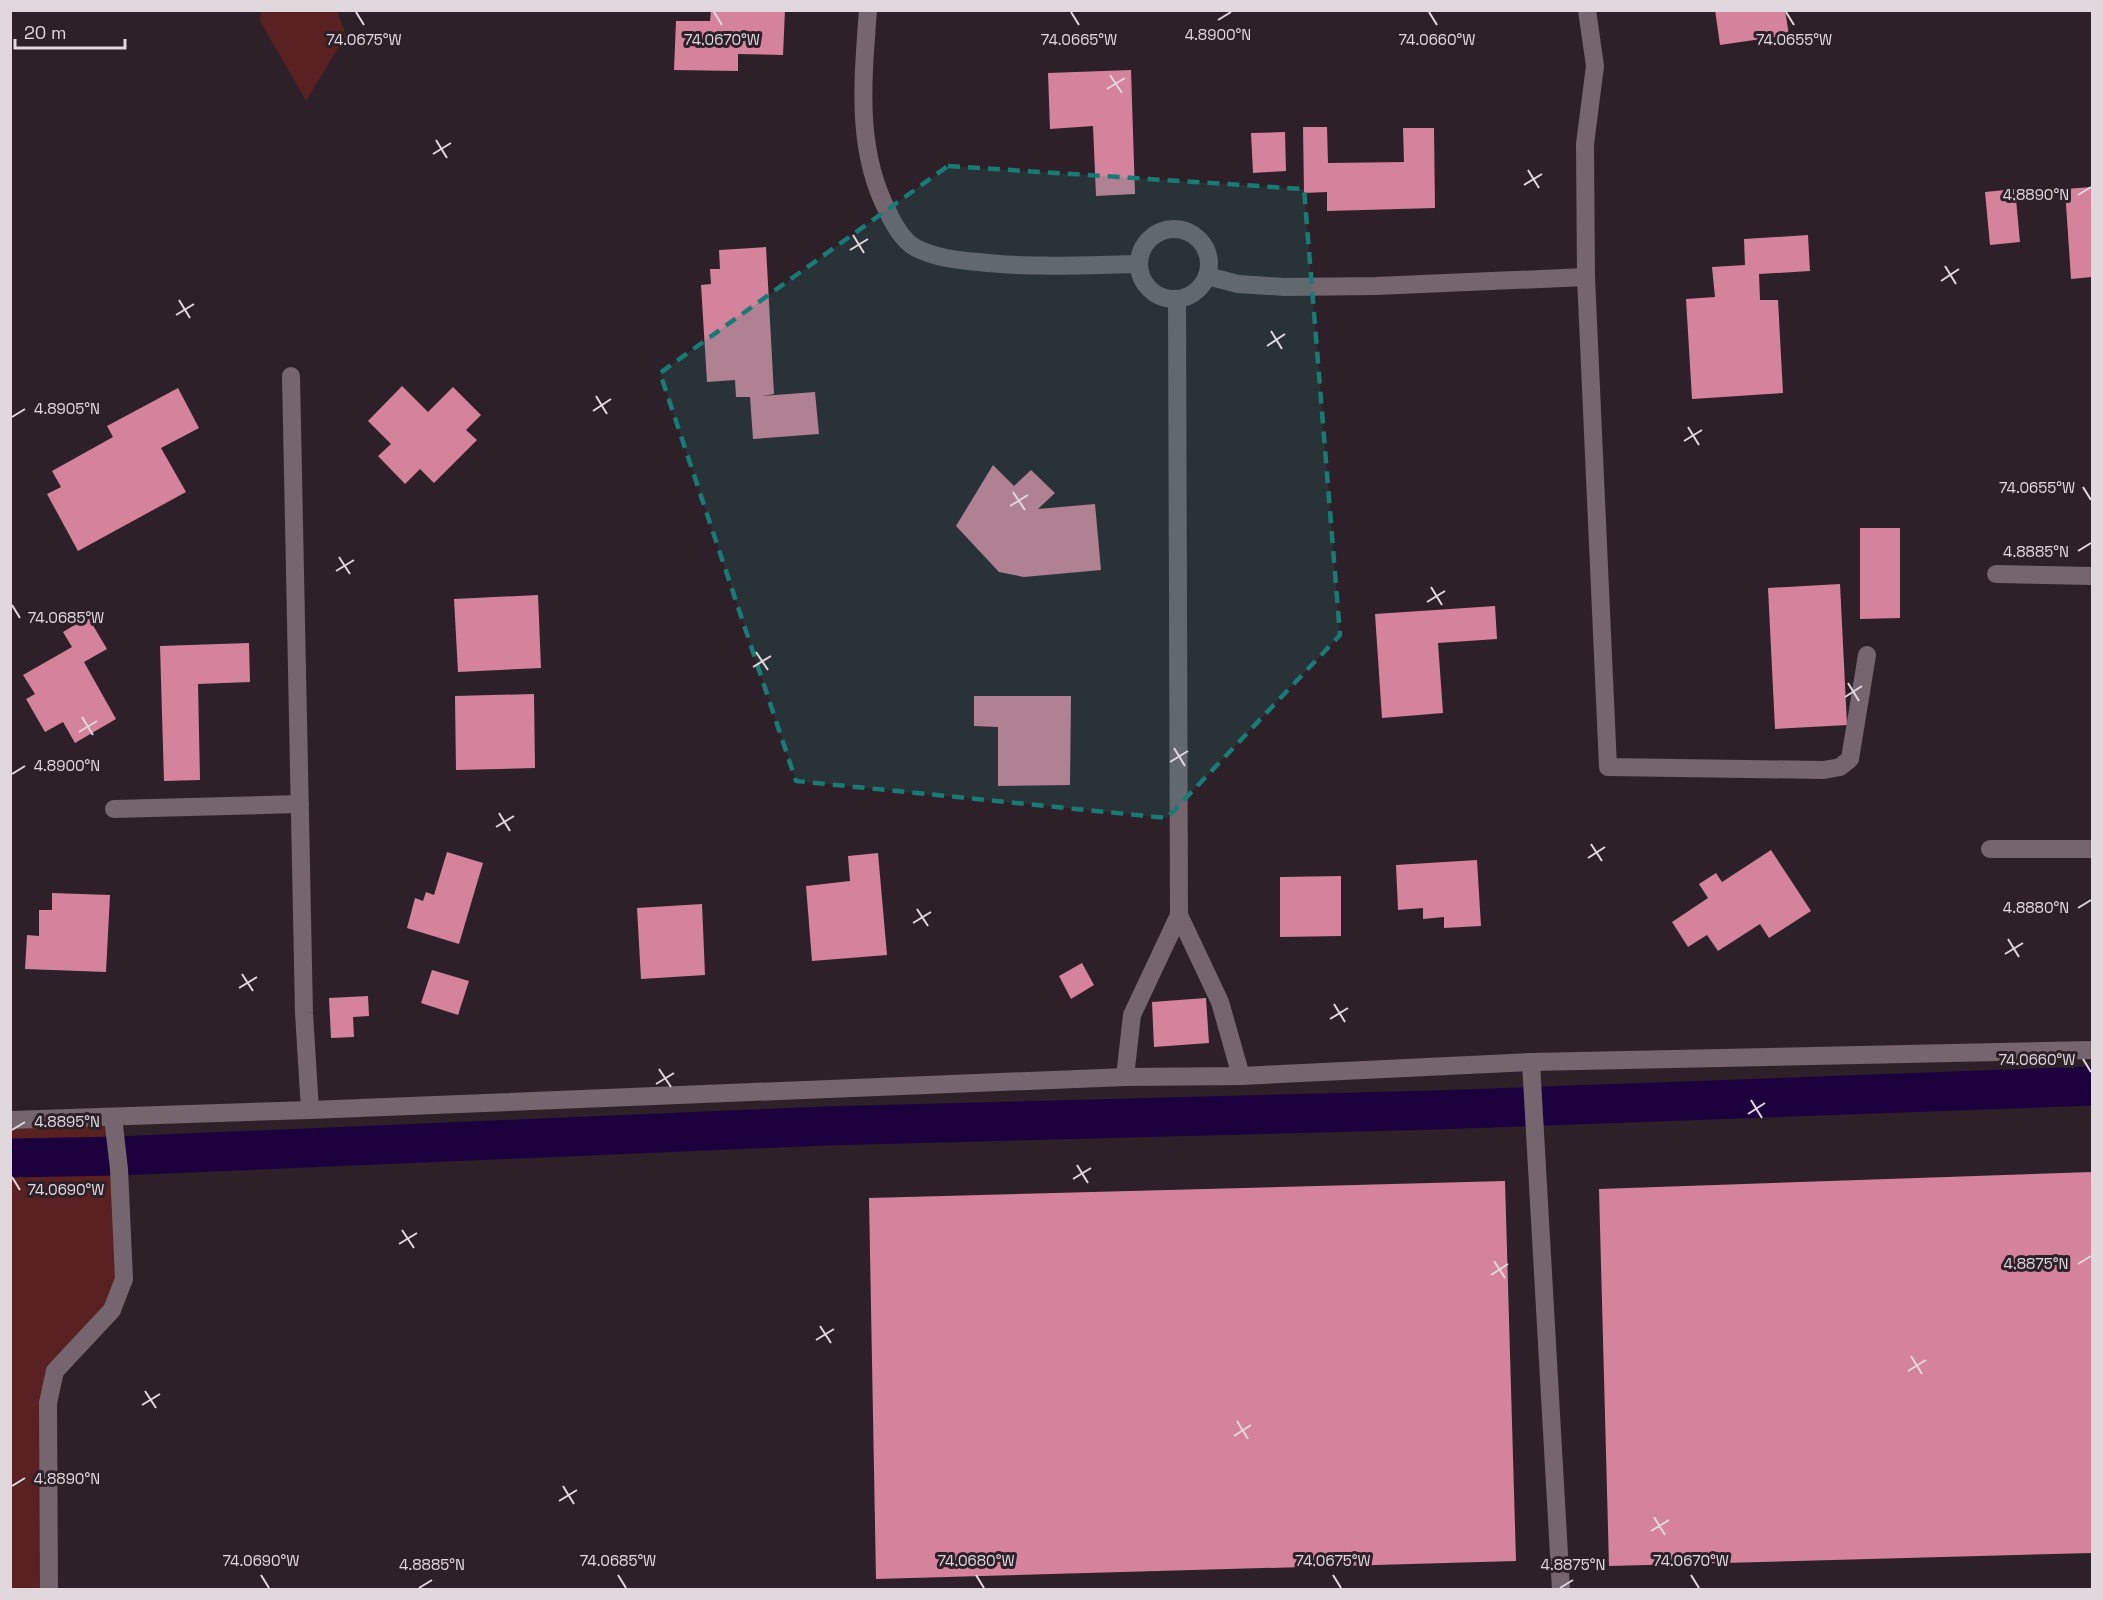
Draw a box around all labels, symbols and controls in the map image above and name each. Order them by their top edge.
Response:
scale bar [15,12,124,50]
text: 20 m [24,21,67,44]
text: 4.8900°N [1185,25,1251,44]
text: 74.0675°W [326,30,402,49]
text: 74.0670°W [684,30,760,49]
text: 74.0665°W [1041,30,1117,49]
text: 74.0660°W [1399,30,1475,49]
text: 74.0655°W [1756,30,1832,49]
text: 4.8890°N [2003,185,2069,204]
text: 4.8905°N [34,399,100,418]
text: 74.0655°W [1999,478,2075,497]
text: 4.8885°N [2003,542,2069,561]
text: 74.0685°W [28,608,104,627]
text: 4.8900°N [34,756,100,775]
text: 4.8880°N [2003,898,2069,917]
text: 74.0660°W [1999,1050,2075,1069]
text: 4.8895°N [34,1112,100,1131]
text: 74.0690°W [28,1180,104,1199]
text: 4.8875°N [2004,1254,2068,1273]
text: 4.8890°N [34,1469,100,1488]
text: 74.0690°W [223,1551,299,1570]
text: 74.0685°W [580,1551,656,1570]
text: 74.0680°W [937,1551,1015,1570]
text: 74.0675°W [1295,1551,1371,1570]
text: 74.0670°W [1653,1551,1729,1570]
text: 4.8885°N [399,1555,465,1574]
text: 4.8875°N [1541,1555,1605,1574]

